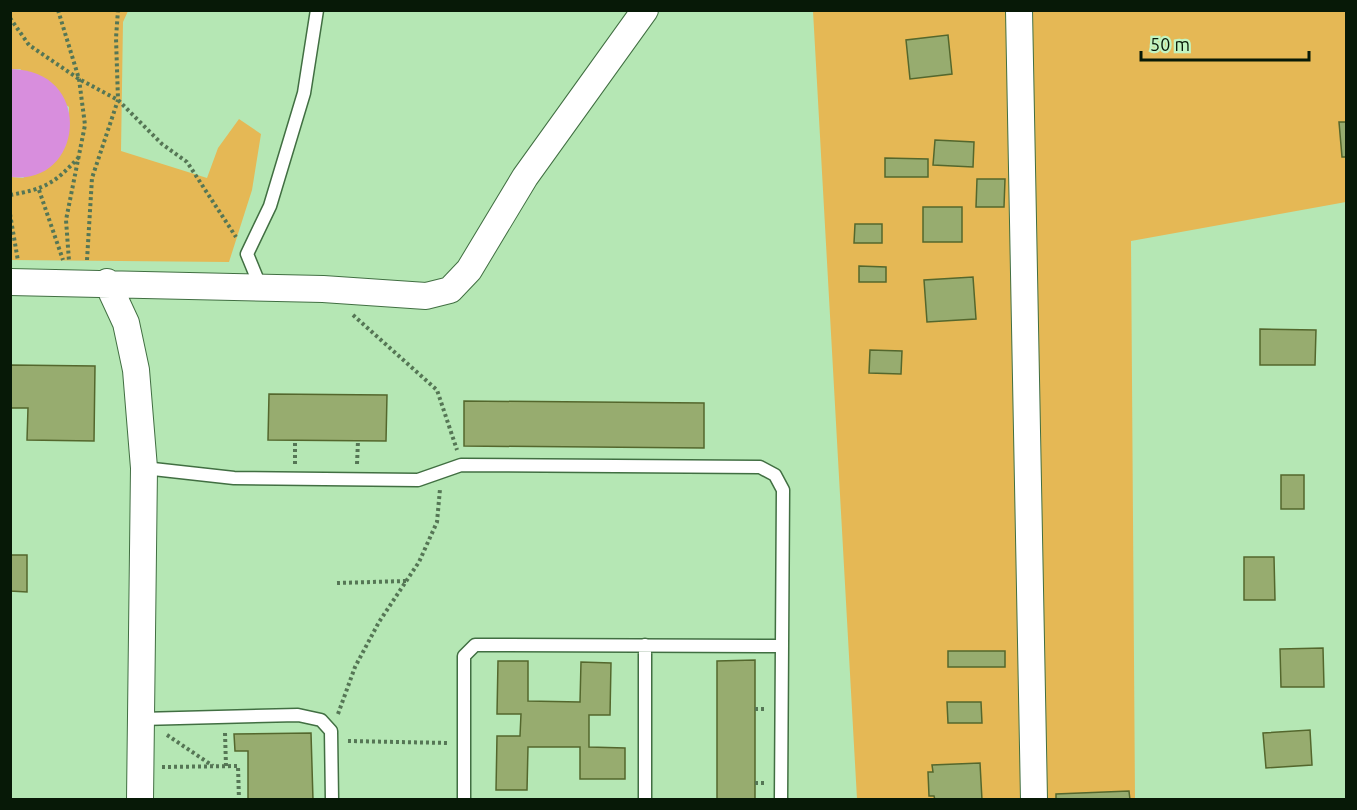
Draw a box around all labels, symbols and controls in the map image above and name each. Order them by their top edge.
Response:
scale bar [1141,24,1309,62]
text: 50 m [1150,34,1190,54]

